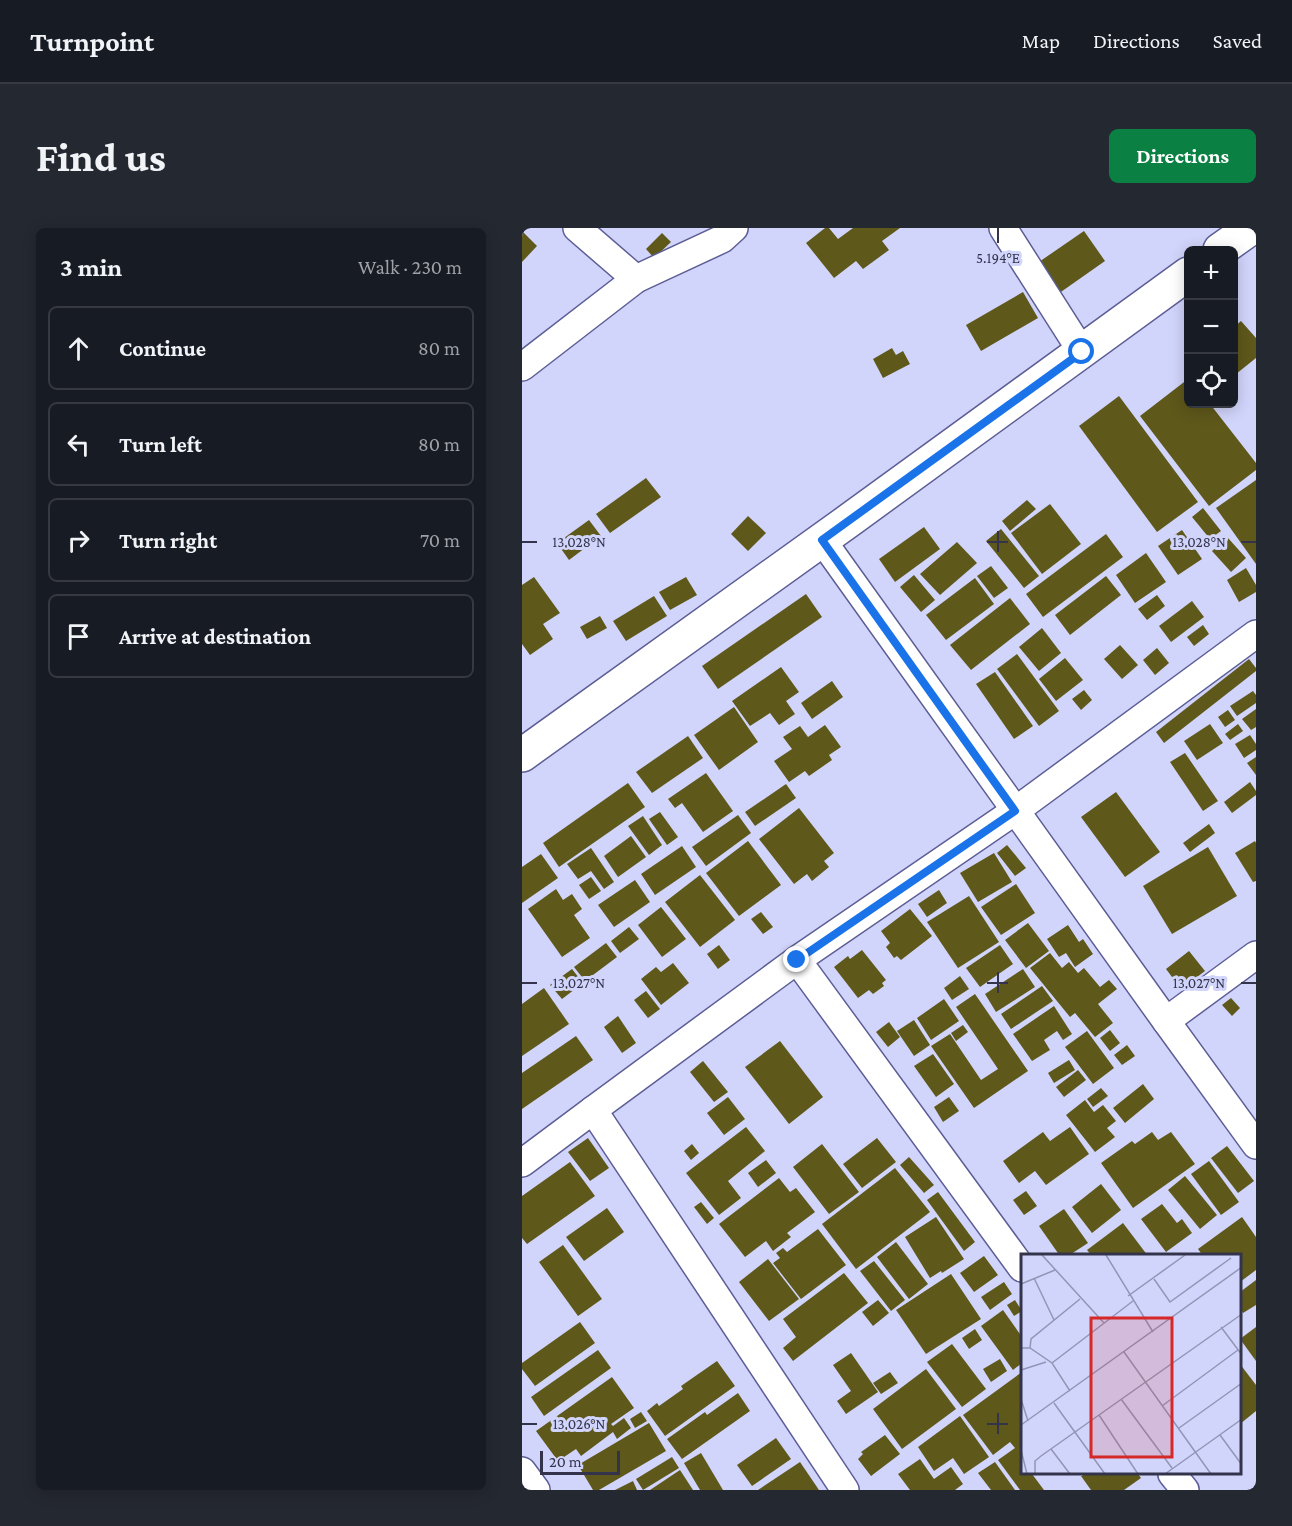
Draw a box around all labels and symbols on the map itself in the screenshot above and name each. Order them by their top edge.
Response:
text: 5.194°E [976,250,1020,266]
route start [1068,338,1094,364]
text: 13.028°N [552,534,606,550]
text: 13.028°N [1172,534,1226,550]
route end [783,946,809,972]
text: 13.027°N [553,975,605,991]
text: 13.027°N [1173,975,1225,991]
inset map [1021,1254,1241,1475]
text: 13.026°N [553,1416,605,1432]
scale bar [540,1448,620,1476]

